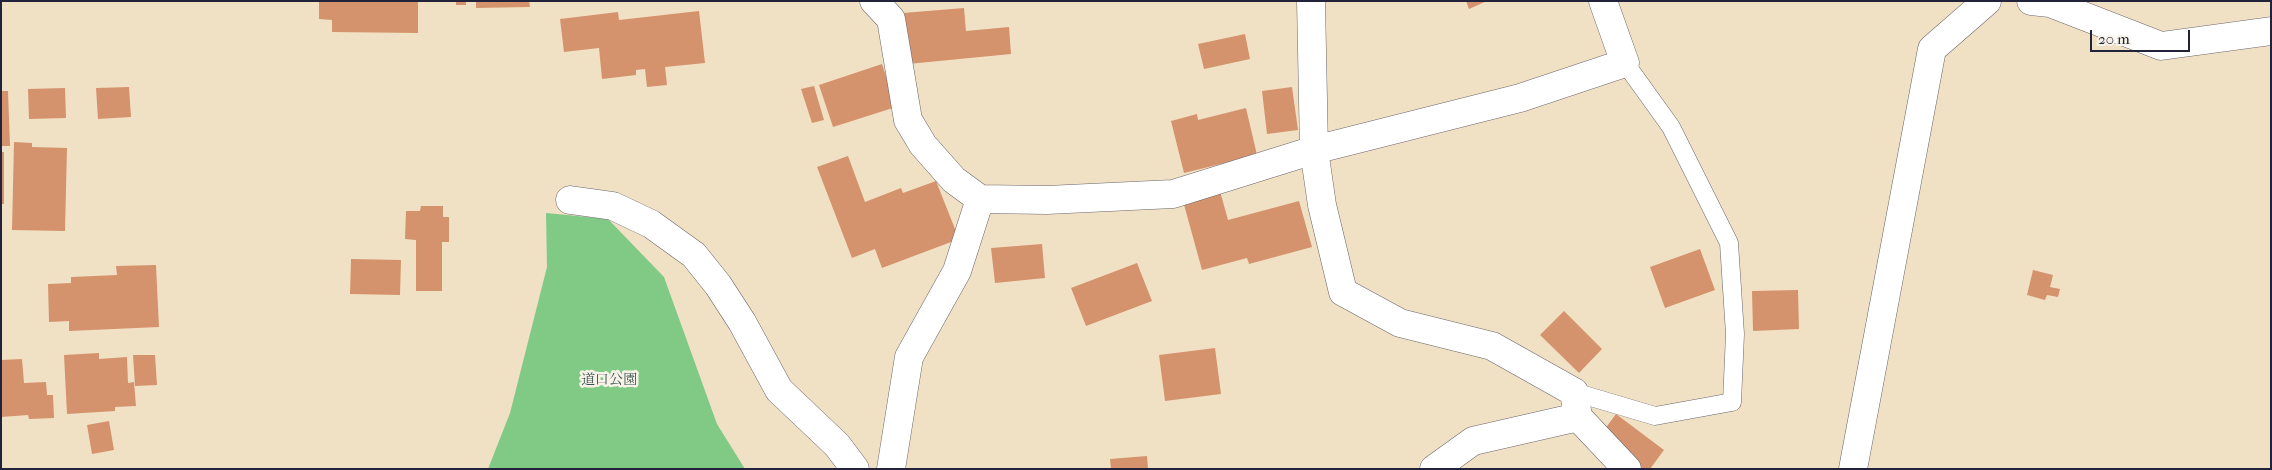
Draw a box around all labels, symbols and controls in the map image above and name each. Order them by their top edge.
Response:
scale bar [2092,20,2192,52]
text: 20 m [2098,30,2130,48]
park label: 道口公園 [581,373,637,389]

